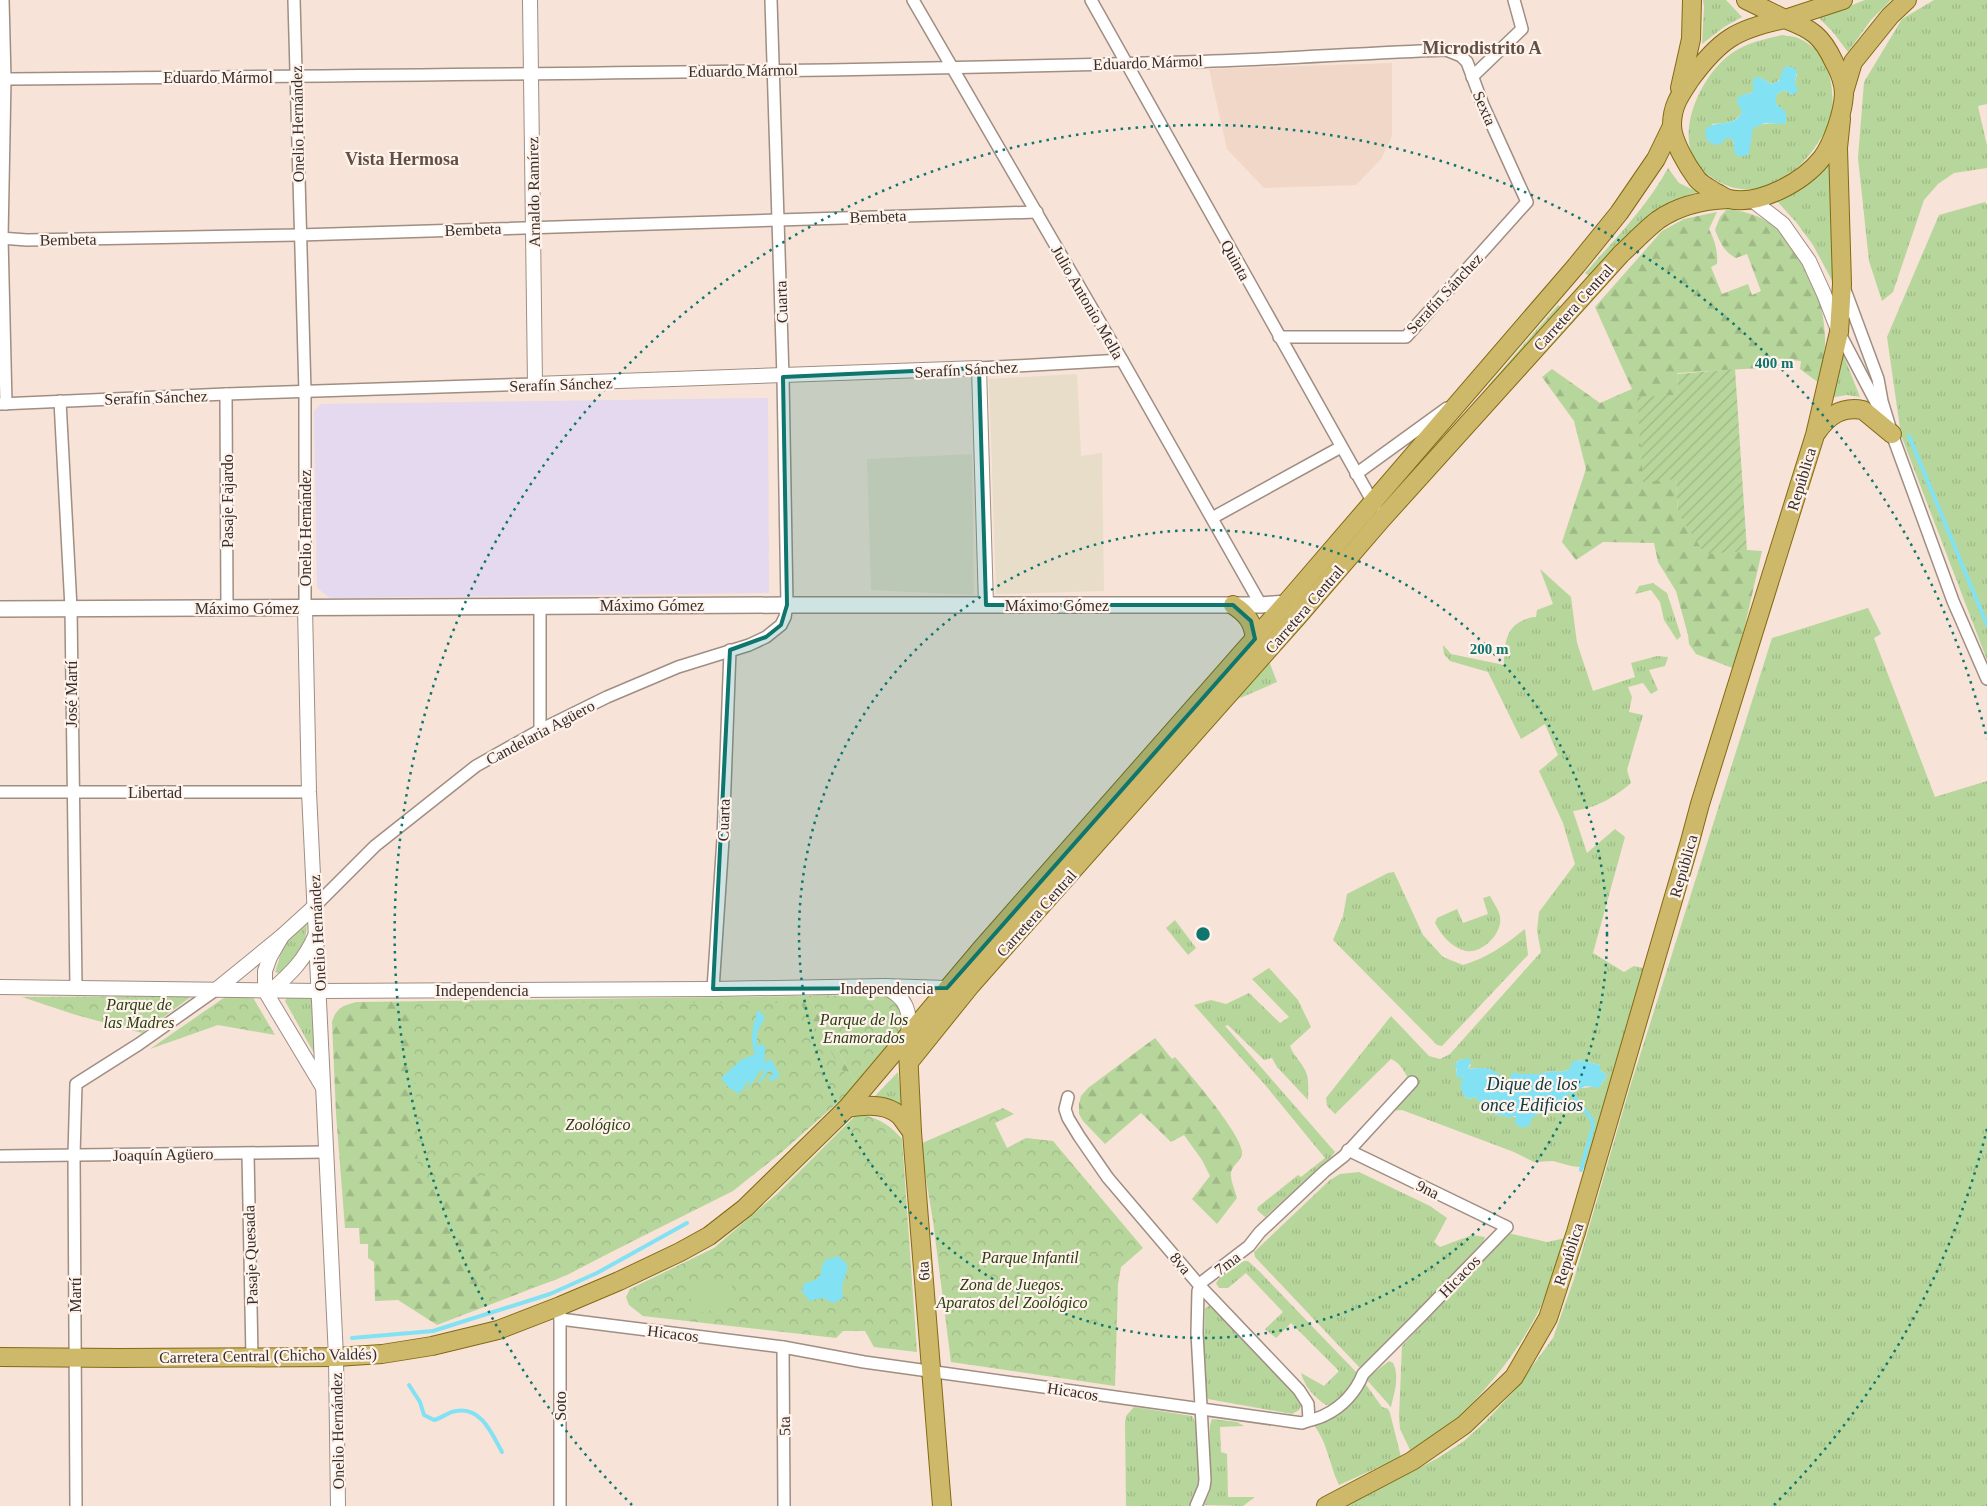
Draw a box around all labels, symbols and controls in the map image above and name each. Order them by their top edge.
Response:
district label: Microdistrito A [1422,38,1542,58]
street label: Eduardo Mármol [1093,52,1204,73]
street label: Eduardo Mármol [688,61,799,80]
street label: Onelio Hernández [288,65,307,183]
street label: Eduardo Mármol [163,69,273,86]
street label: Sexta [1470,89,1499,128]
street label: Arnaldo Ramírez [524,137,543,247]
district label: Vista Hermosa [345,149,459,169]
street label: Bembeta [849,207,907,226]
street label: Bembeta [444,220,502,239]
street label: Bembeta [39,231,97,248]
street label: Quinta [1218,237,1254,283]
street label: Julio Antonio Mella [1048,243,1127,362]
street label: Serafín Sánchez [1403,250,1486,337]
street label: Carretera Central [1530,260,1617,354]
street label: Cuarta [772,280,791,324]
text: 400 m [1755,355,1794,371]
street label: Serafín Sánchez [914,358,1018,381]
street label: Serafín Sánchez [509,374,613,395]
street label: Serafín Sánchez [104,387,208,408]
street label: República [1784,446,1820,513]
street label: Pasaje Fajardo [219,454,237,548]
street label: Onelio Hernández [297,470,314,586]
street label: Carretera Central [1262,562,1347,657]
street label: Máximo Gómez [600,597,704,614]
street label: Máximo Gómez [1005,597,1109,614]
street label: Máximo Gómez [195,600,299,617]
text: 200 m [1470,641,1509,657]
street label: José Martí [63,660,80,728]
street label: Candelaria Agüero [483,697,598,769]
street label: Libertad [128,784,182,801]
street label: Cuarta [714,798,733,842]
street label: República [1666,833,1702,900]
street label: Carretera Central [993,866,1080,960]
street label: Onelio Hernández [306,874,329,992]
centre of rings [1194,925,1212,943]
street label: Independencia [840,980,934,998]
street label: Independencia [435,982,529,1000]
park label: Parque de las Madres [104,996,174,1031]
park label: Parque de los Enamorados [819,1011,908,1046]
water label: Dique de los once Edificios [1481,1074,1583,1115]
park label: Zoológico [566,1116,630,1134]
street label: Joaquín Agüero [112,1145,214,1165]
street label: 9na [1414,1177,1442,1202]
street label: Pasaje Quesada [240,1205,262,1305]
street label: República [1550,1221,1588,1288]
street label: 7ma [1211,1248,1243,1278]
park label: Parque Infantil [980,1249,1079,1267]
street label: 8va [1167,1249,1195,1278]
street label: Hicacos [1435,1252,1483,1301]
street label: 6ta [914,1261,933,1281]
park label: Zona de Juegos. Aparatos del Zoológico [935,1276,1088,1312]
street label: Martí [67,1277,84,1313]
street label: Hicacos [646,1322,700,1345]
street label: Carretera Central (Chicho Valdés) [159,1345,377,1367]
street label: Onelio Hernández [328,1372,347,1490]
street label: Hicacos [1046,1379,1100,1404]
street label: Soto [552,1391,569,1421]
street label: 5ta [776,1416,793,1436]

